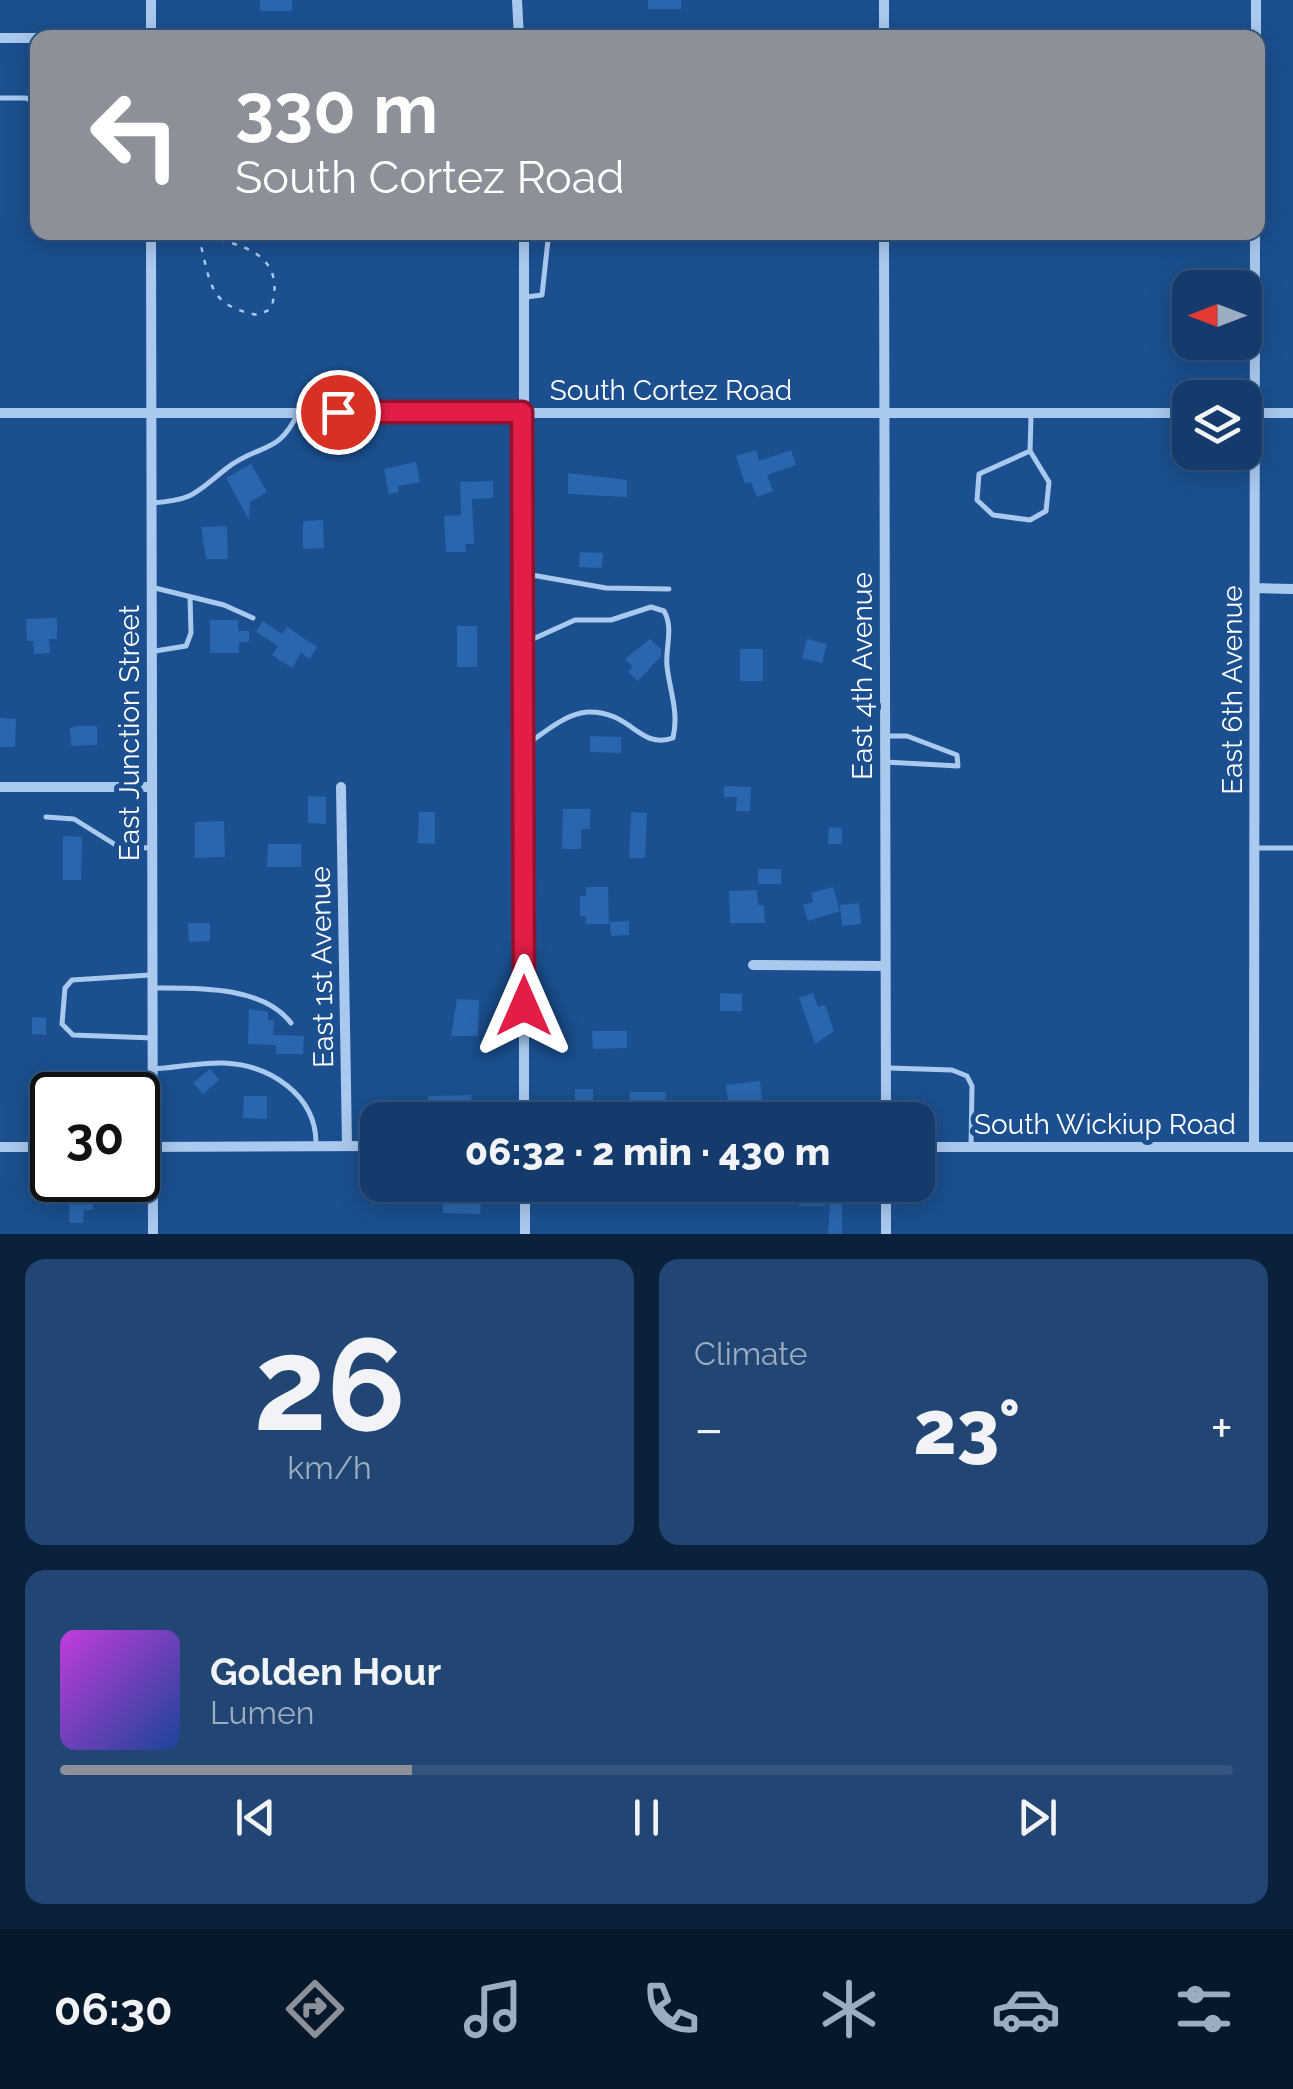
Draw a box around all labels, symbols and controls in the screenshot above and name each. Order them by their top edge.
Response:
text: 330 m [235,67,438,149]
icon: left [70,70,200,200]
text: South Cortez Road [235,151,624,204]
north arrow [1172,270,1262,360]
map controls [1172,270,1262,470]
pin [296,370,381,455]
street label: South Cortez Road [550,374,792,407]
button: layers [1172,380,1262,470]
icon: arrive [311,385,366,440]
street label: East 4th Avenue [846,572,879,780]
street label: East 6th Avenue [1216,585,1249,795]
street label: East Junction Street [113,604,146,861]
street label: East 1st Avenue [304,866,340,1068]
position arrow [472,954,576,1058]
speed limit sign: 30 [30,1072,160,1202]
street label: South Wickiup Road [974,1108,1236,1141]
text: 06:32 · 2 min · 430 m [465,1129,830,1174]
text: 26 [253,1308,406,1460]
text: Climate [694,1335,808,1372]
text: 23° [913,1383,1020,1472]
text: − [694,1396,724,1461]
text: + [1210,1396,1233,1461]
text: km/h [287,1449,372,1486]
text: Golden Hour [210,1649,441,1694]
text: Lumen [210,1694,314,1731]
icon: previous [228,1790,283,1845]
icon: pause [619,1790,674,1845]
icon: next [1010,1790,1065,1845]
icon: directions [280,1974,350,2044]
icon: music [458,1974,528,2044]
icon: phone [636,1974,706,2044]
icon: climate [814,1974,884,2044]
icon: car [991,1974,1061,2044]
icon: filters [1169,1974,1239,2044]
text: 06:30 [54,1983,173,2036]

